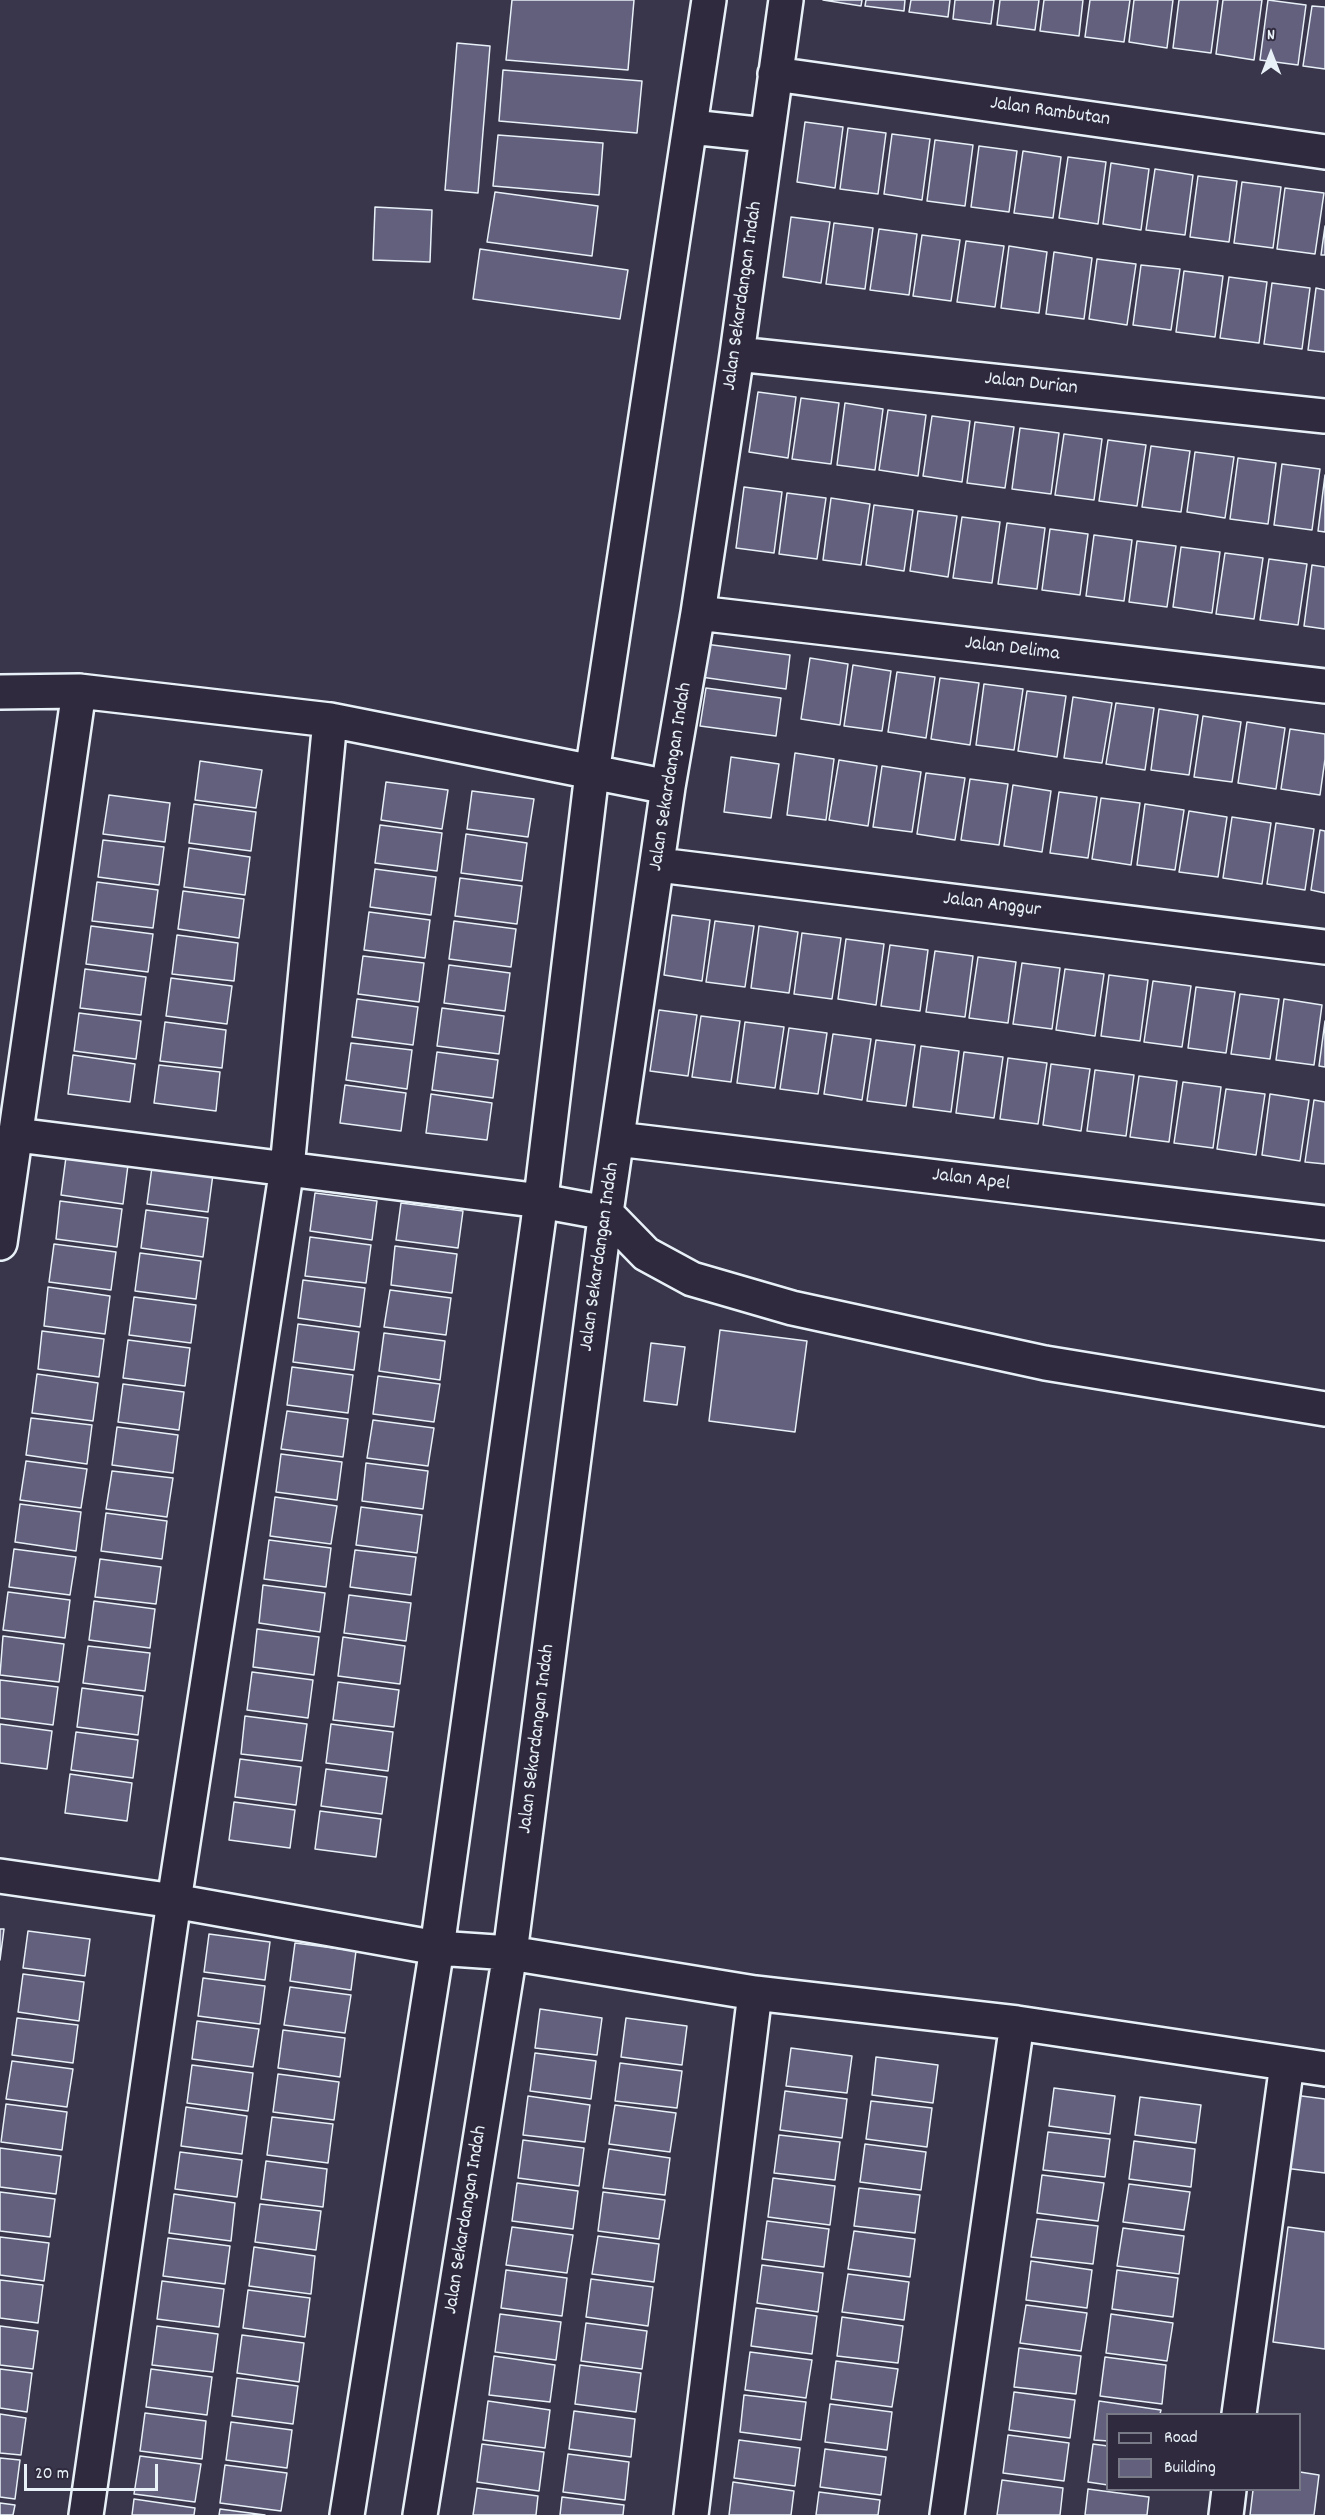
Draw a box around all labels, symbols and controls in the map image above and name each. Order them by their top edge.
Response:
north arrow [1241,24,1301,84]
text: N [1267,24,1275,47]
street label: Jalan Rambutan [989,93,1111,133]
street label: Jalan Sekardangan Indah [719,200,769,392]
street label: Jalan Durian [983,368,1079,402]
street label: Jalan Delima [963,632,1061,668]
street label: Jalan Sekardangan Indah [645,681,699,873]
street label: Jalan Anggur [942,888,1042,924]
street label: Jalan Sekardangan Indah [576,1161,626,1353]
street label: Jalan Apel [931,1164,1011,1198]
street label: Jalan Sekardangan Indah [514,1643,562,1835]
street label: Jalan Sekardangan Indah [440,2124,494,2316]
legend [1106,2413,1301,2491]
text: Road [1164,2426,1198,2451]
scale bar [27,2452,160,2490]
text: Building [1164,2456,1216,2481]
text: 20 m [35,2462,69,2487]

